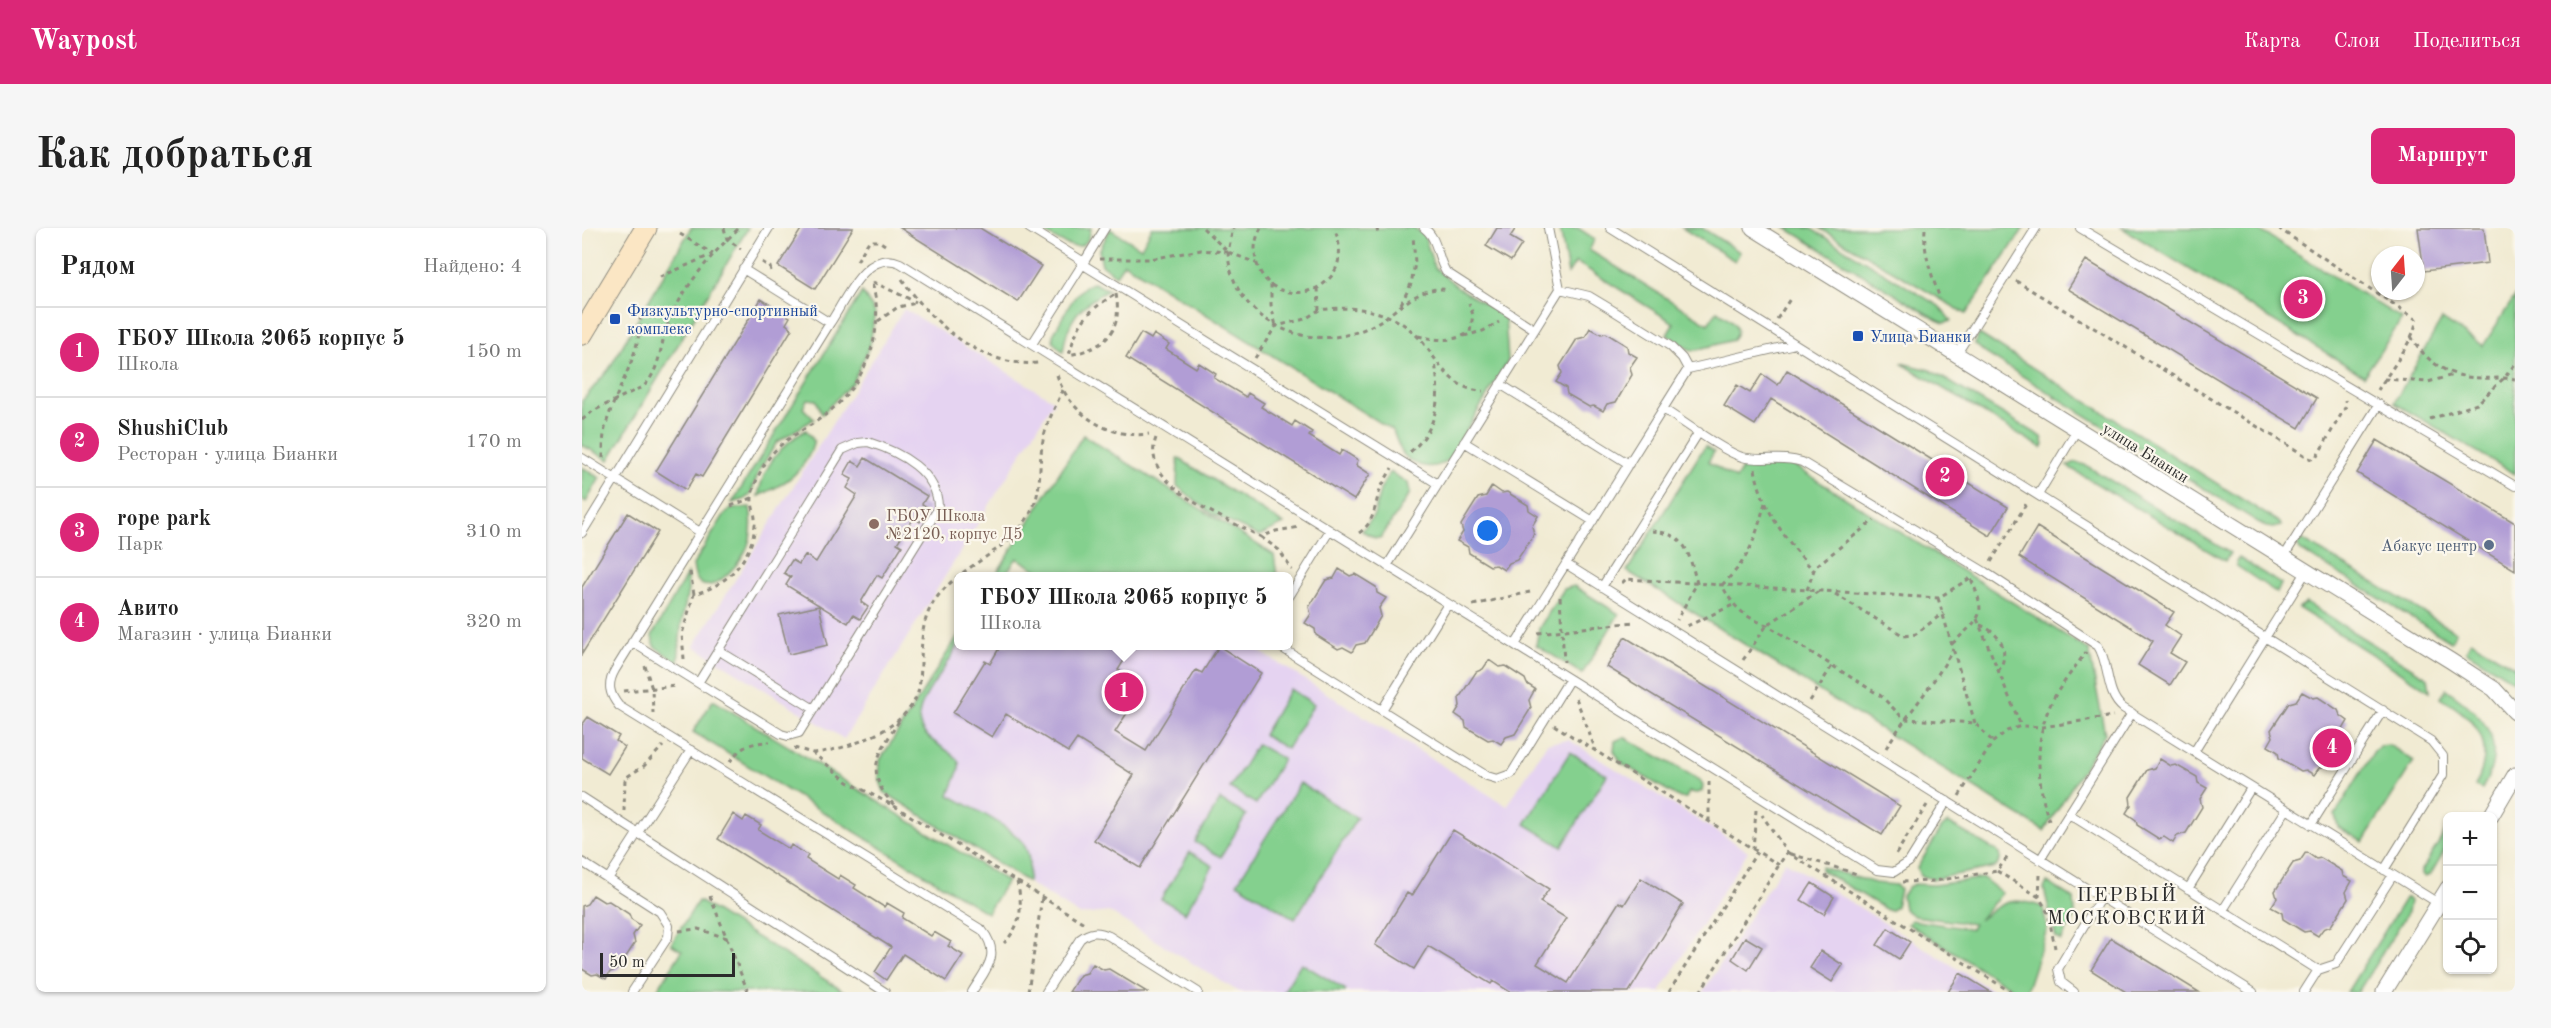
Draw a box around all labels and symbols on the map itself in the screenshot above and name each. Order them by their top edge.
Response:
north arrow [2371,246,2425,300]
pin: 3 [2284,276,2322,322]
place label: Физкультурно-спортивный комплекс [627,304,818,338]
marker: Физкультурно-спортивный комплекс [608,312,622,326]
marker: Улица Бианки [1851,329,1865,343]
place label: Улица Бианки [1870,330,1971,346]
street label: улица Бианки [2099,421,2191,487]
pin: 2 [1926,454,1964,500]
place label: ГБОУ Школа №2120, корпус Д5 [886,509,1022,543]
your location [1473,516,1502,545]
marker: ГБОУ Школа №2120, корпус Д5 [867,517,881,531]
marker: Абакус центр [2482,538,2496,552]
place label: Абакус центр [2381,539,2477,555]
pin: 1 [1104,670,1144,714]
pin: 4 [2312,726,2352,770]
district label: ПЕРВЫЙ МОСКОВСКИЙ [2047,883,2207,929]
scale bar [600,950,735,978]

